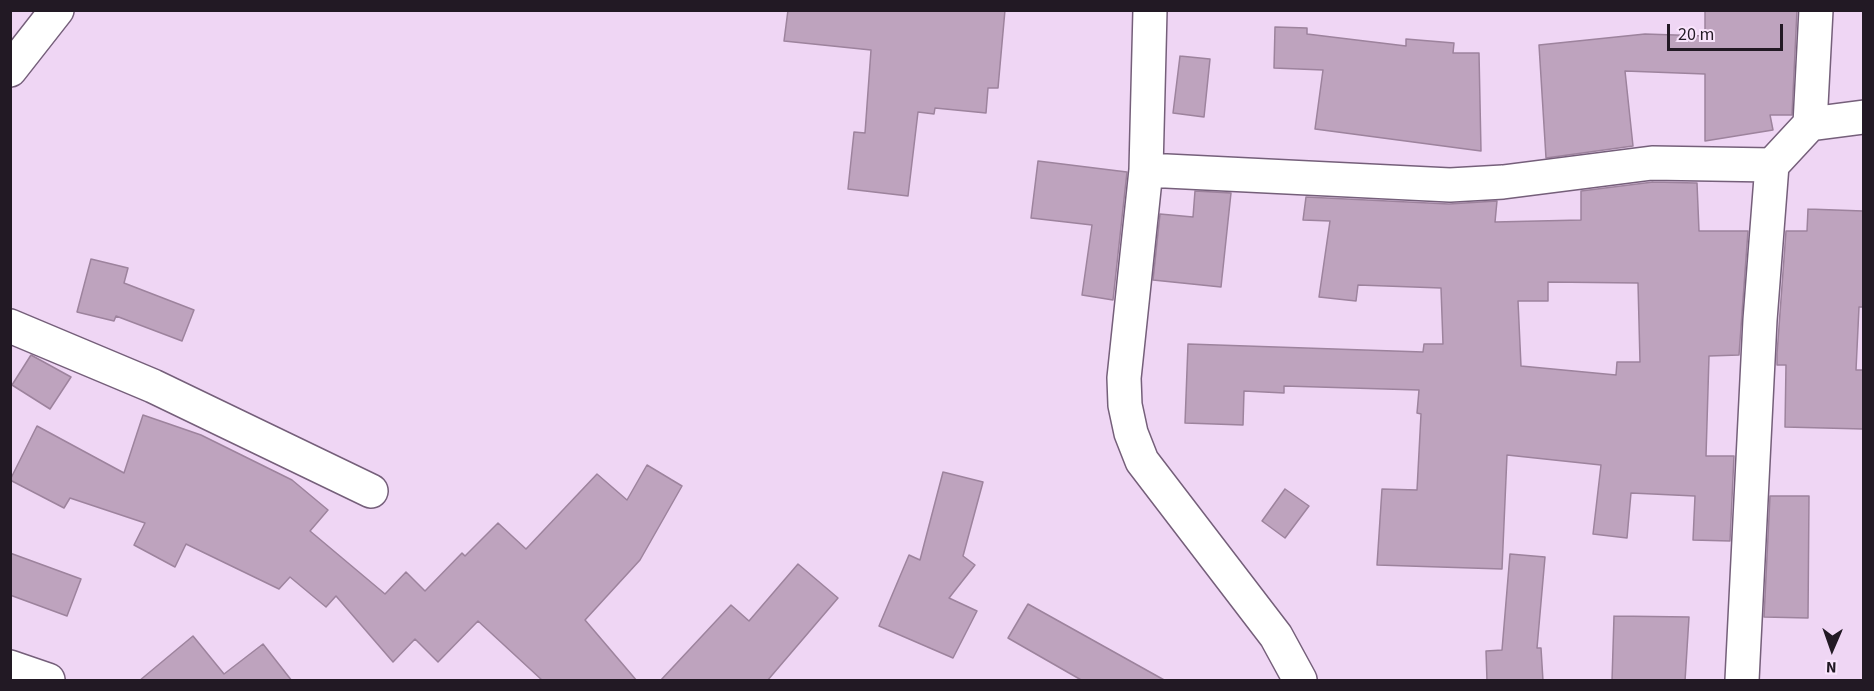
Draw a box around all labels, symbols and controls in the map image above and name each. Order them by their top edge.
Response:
scale bar [1670,12,1786,50]
text: 20 m [1678,22,1714,47]
north arrow [1802,619,1862,679]
text: N [1826,656,1837,678]

